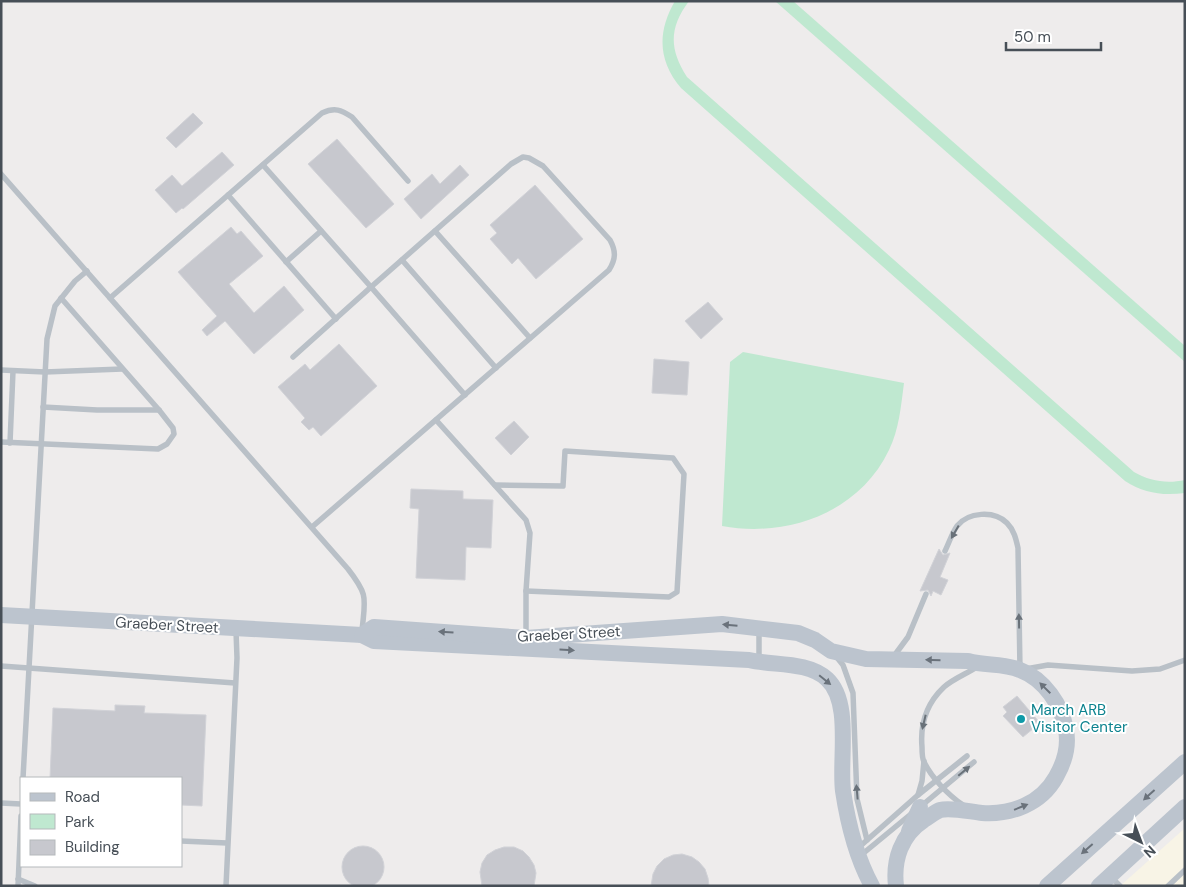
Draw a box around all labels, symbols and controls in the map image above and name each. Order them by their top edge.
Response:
scale bar [1006,20,1101,52]
text: 50 m [1014,27,1051,47]
one-way arrow [951,524,959,539]
street label: Graeber Street [115,612,219,638]
one-way arrow [1015,613,1023,629]
street label: Graeber Street [517,621,621,647]
one-way arrow [722,621,738,629]
one-way arrow [437,628,453,636]
one-way arrow [559,646,575,654]
one-way arrow [925,656,941,664]
one-way arrow [818,674,831,685]
one-way arrow [1039,682,1051,694]
place label: March ARB Visitor Center [1031,700,1128,737]
marker: March ARB Visitor Center [1015,713,1027,725]
one-way arrow [920,714,928,729]
one-way arrow [957,765,970,776]
legend [20,777,182,867]
one-way arrow [853,784,861,800]
text: Road [65,787,100,807]
one-way arrow [1142,789,1155,800]
one-way arrow [1014,803,1028,811]
text: Park [65,812,95,832]
north arrow [1116,817,1166,867]
text: Building [65,837,120,857]
text: N [1140,842,1160,862]
one-way arrow [1081,844,1094,855]

